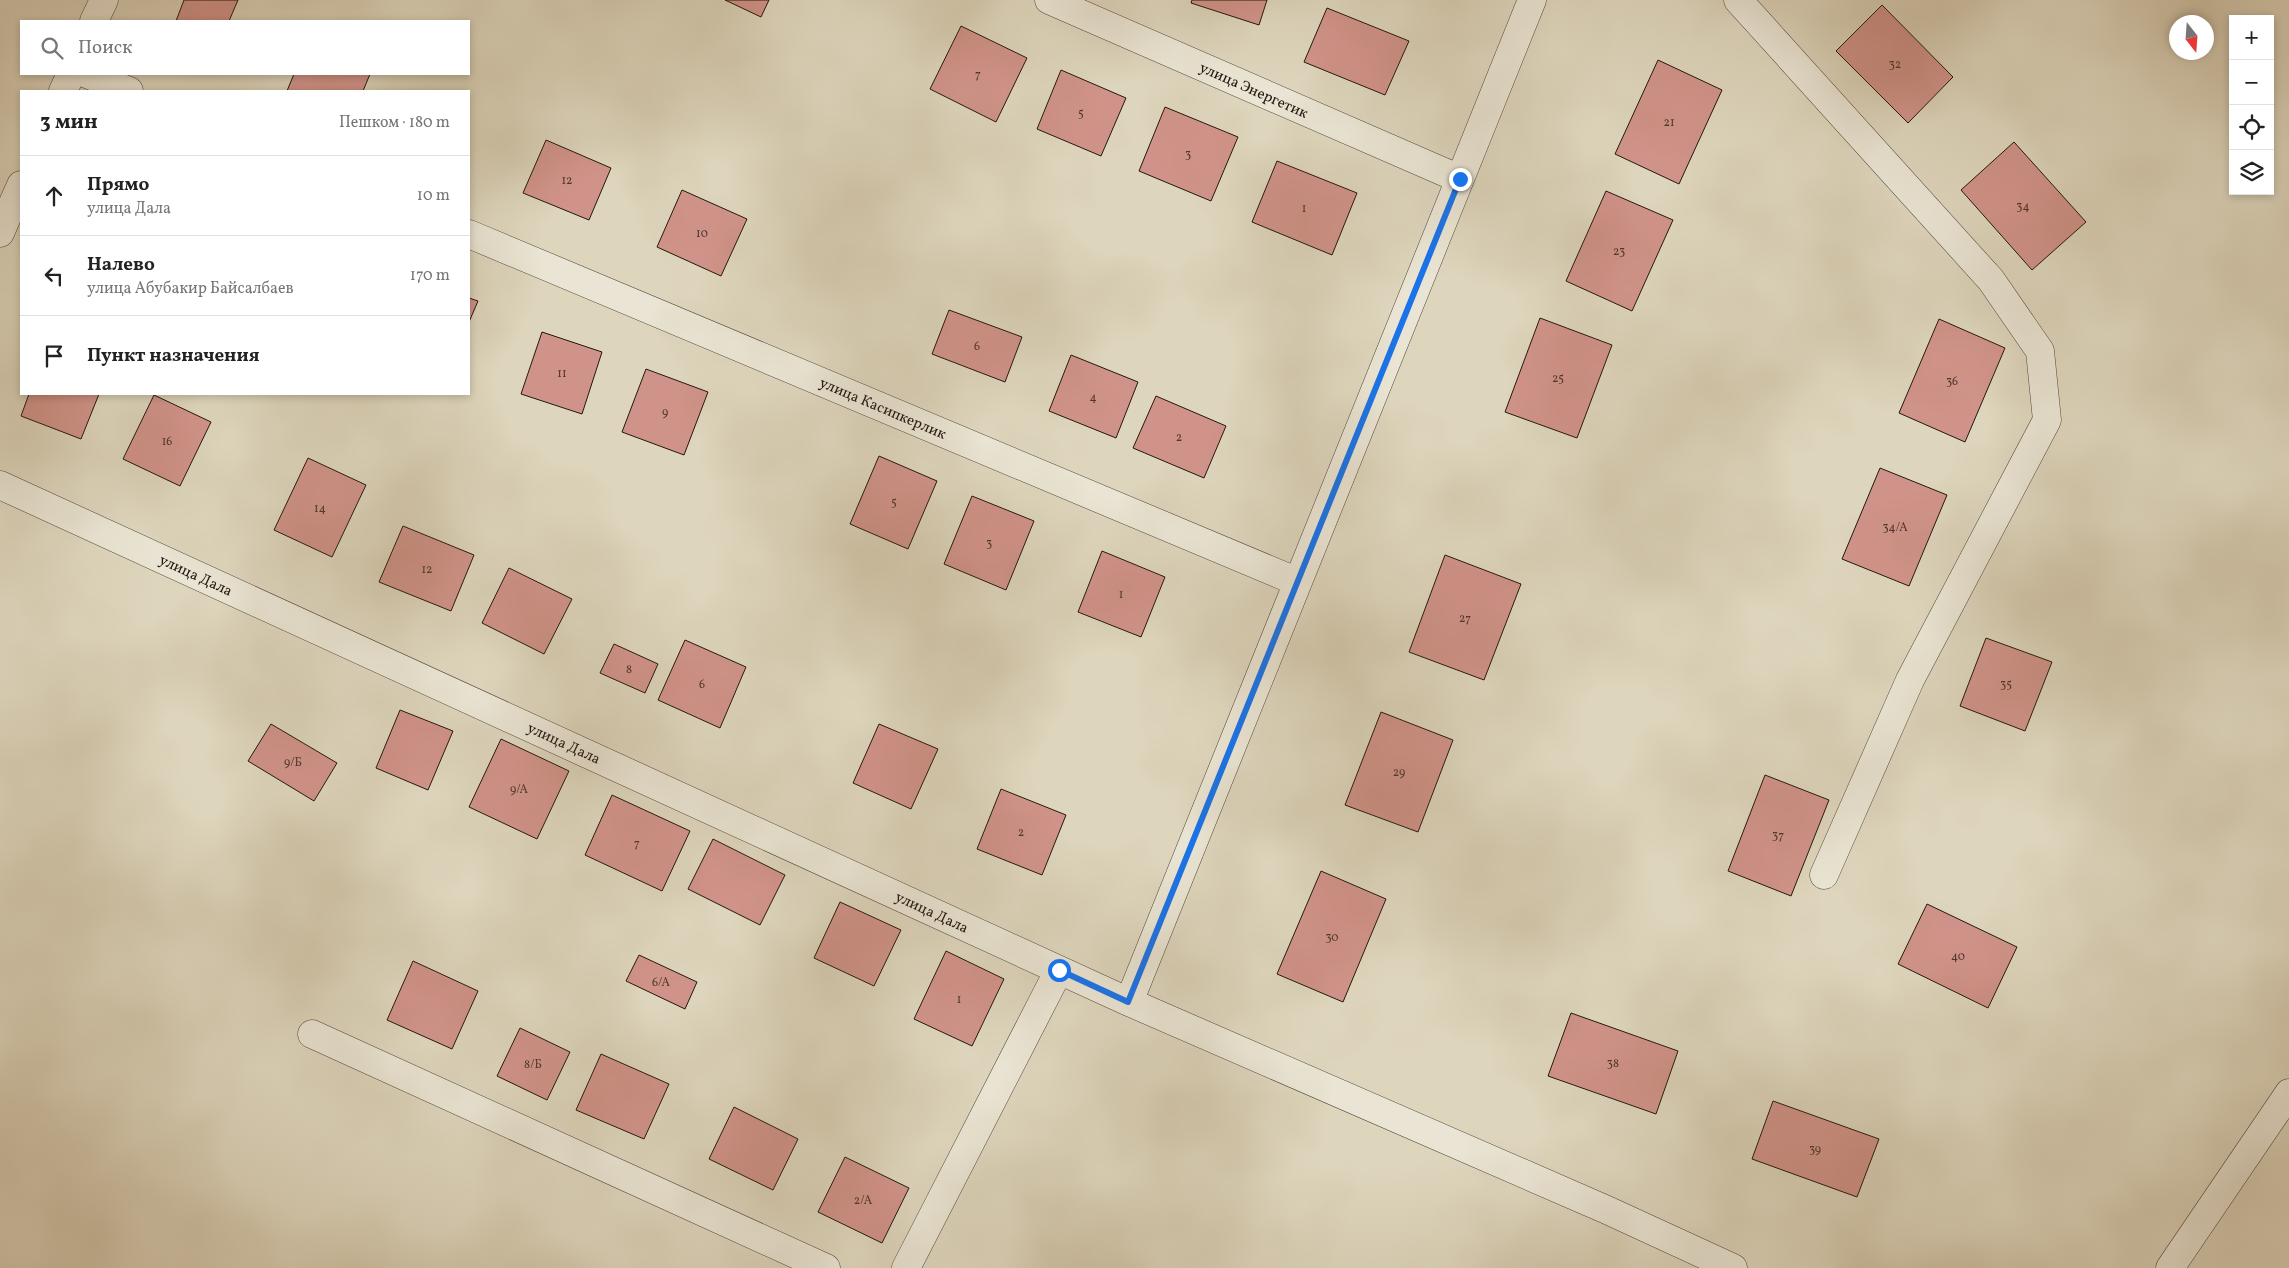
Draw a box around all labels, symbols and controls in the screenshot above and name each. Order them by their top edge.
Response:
north arrow [2169,15,2214,60]
map controls [2229,15,2274,195]
button: + [2229,15,2274,60]
search box [20,20,470,75]
icon: search [38,34,66,62]
text: Поиск [78,35,132,61]
house number: 32 [1889,57,1901,73]
street label: улица Энергетик [1196,58,1311,125]
button: − [2229,60,2274,105]
house number: 7 [975,67,981,83]
button: locate [2229,105,2274,150]
house number: 5 [1078,106,1084,122]
text: 3 мин [40,108,98,137]
text: Пешком · 180 m [339,112,450,134]
house number: 21 [1663,115,1675,131]
house number: 3 [1185,147,1191,163]
button: layers [2229,150,2274,195]
route end [1449,168,1472,191]
text: Прямо [87,172,149,198]
house number: 12 [561,173,573,189]
icon: ahead [40,182,68,210]
text: 10 m [417,185,450,207]
text: улица Дала [87,198,171,220]
house number: 34 [2016,199,2030,215]
house number: 1 [1302,201,1306,217]
house number: 10 [696,226,708,242]
house number: 23 [1613,244,1625,260]
text: Налево [87,252,155,278]
icon: left [40,262,68,290]
text: 170 m [410,265,450,287]
text: улица Абубакир Байсалбаев [87,278,294,300]
house number: 6 [974,339,980,355]
icon: arrive [40,342,68,370]
text: Пункт назначения [87,343,260,369]
house number: 11 [557,366,567,382]
house number: 25 [1552,371,1564,387]
street label: улица Касипкерлик [816,373,949,446]
house number: 36 [1946,374,1958,390]
house number: 4 [1089,390,1097,406]
house number: 9 [662,405,668,421]
house number: 2 [1176,430,1182,446]
house number: 16 [162,434,172,450]
house number: 5 [891,495,897,511]
house number: 14 [314,501,326,517]
house number: 34/А [1882,520,1908,536]
house number: 3 [986,536,992,552]
street label: улица Дала [155,550,235,603]
house number: 12 [421,562,433,578]
house number: 1 [1119,587,1123,603]
house number: 27 [1459,611,1471,627]
house number: 8 [626,662,632,678]
house number: 6 [699,677,705,693]
house number: 35 [2000,677,2012,693]
street label: улица Дала [523,718,603,771]
house number: 9/Б [284,755,302,771]
house number: 29 [1393,765,1405,781]
house number: 9/А [510,782,529,798]
house number: 2 [1018,825,1024,841]
house number: 37 [1772,828,1784,844]
house number: 7 [634,836,640,852]
street label: улица Дала [891,887,971,940]
house number: 30 [1325,930,1339,946]
house number: 40 [1951,949,1965,965]
route start [1048,959,1071,982]
house number: 6/А [652,975,671,991]
house number: 1 [957,992,961,1008]
house number: 38 [1607,1056,1619,1072]
house number: 8/Б [524,1057,542,1073]
house number: 39 [1809,1142,1821,1158]
house number: 2/А [854,1193,873,1209]

